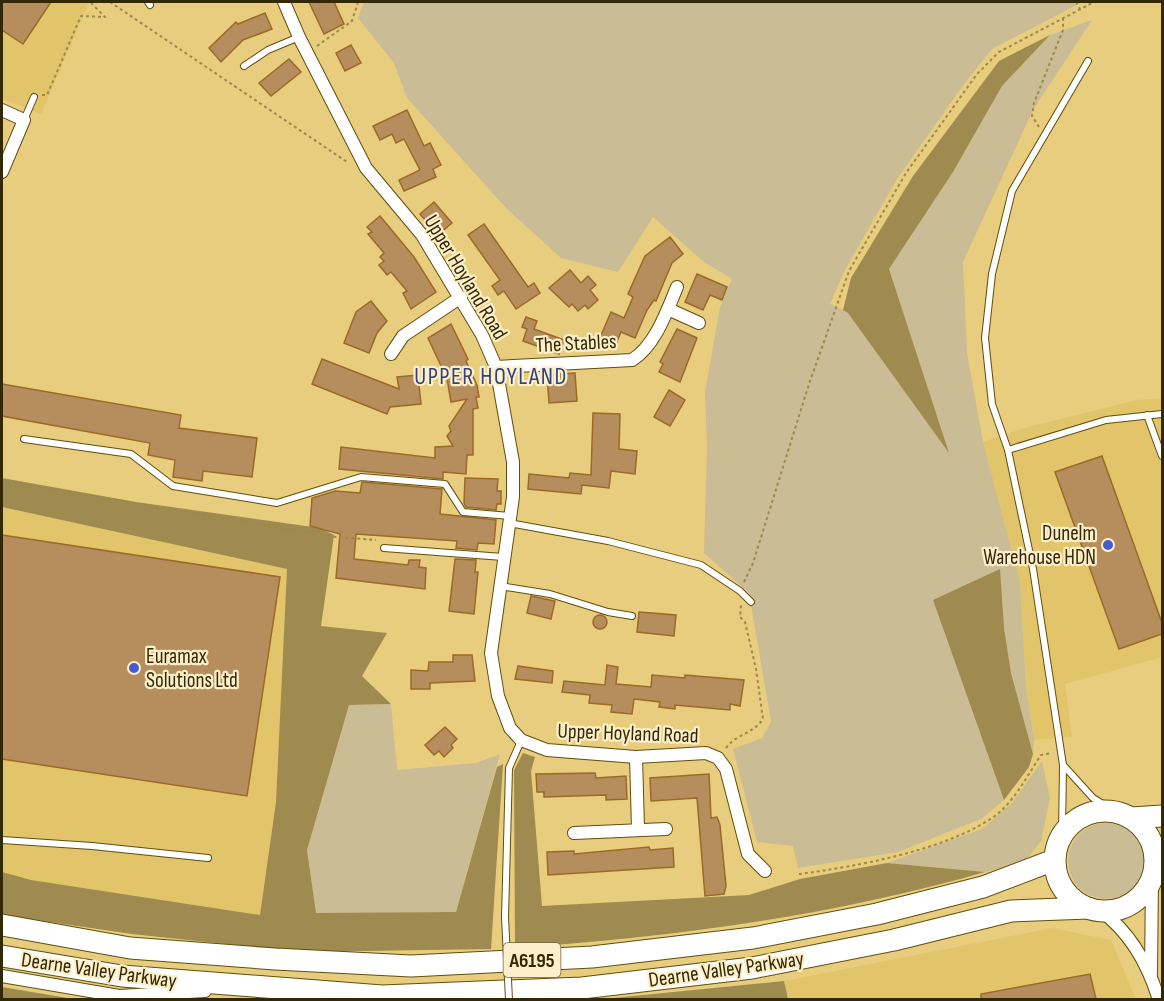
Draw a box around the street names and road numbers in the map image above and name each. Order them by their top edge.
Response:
street label: Upper Hoyland Road [419,210,513,344]
street label: The Stables [535,329,617,358]
street label: Upper Hoyland Road [557,719,699,748]
road number: A6195 [504,943,560,977]
street label: Dearne Valley Parkway [647,946,805,993]
street label: Dearne Valley Parkway [20,947,178,994]

